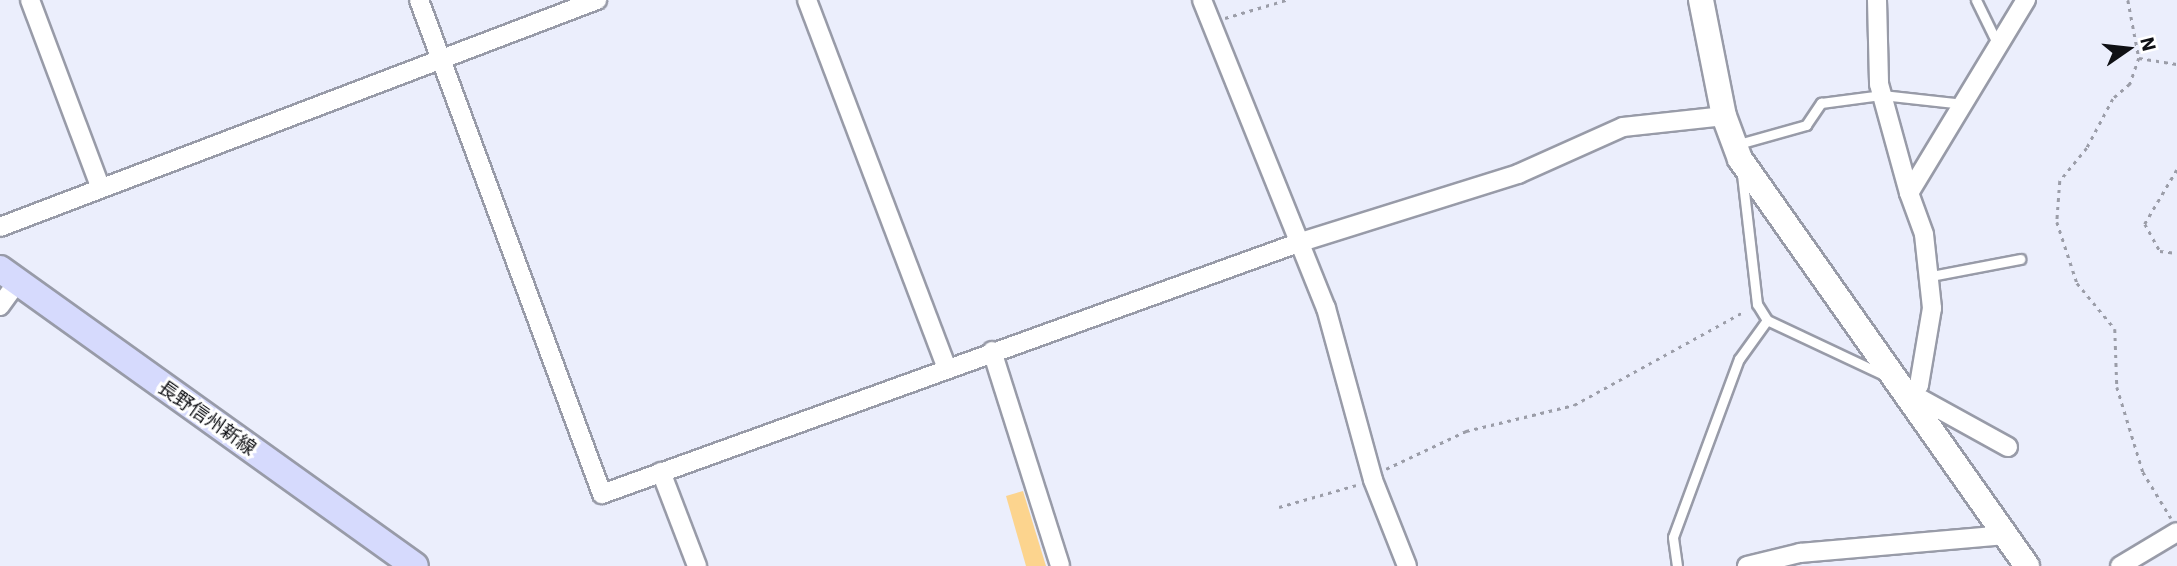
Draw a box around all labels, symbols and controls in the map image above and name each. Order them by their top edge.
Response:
north arrow [2093,14,2163,84]
text: N [2135,34,2162,53]
street label: 長野信州新線 [154,376,260,460]

